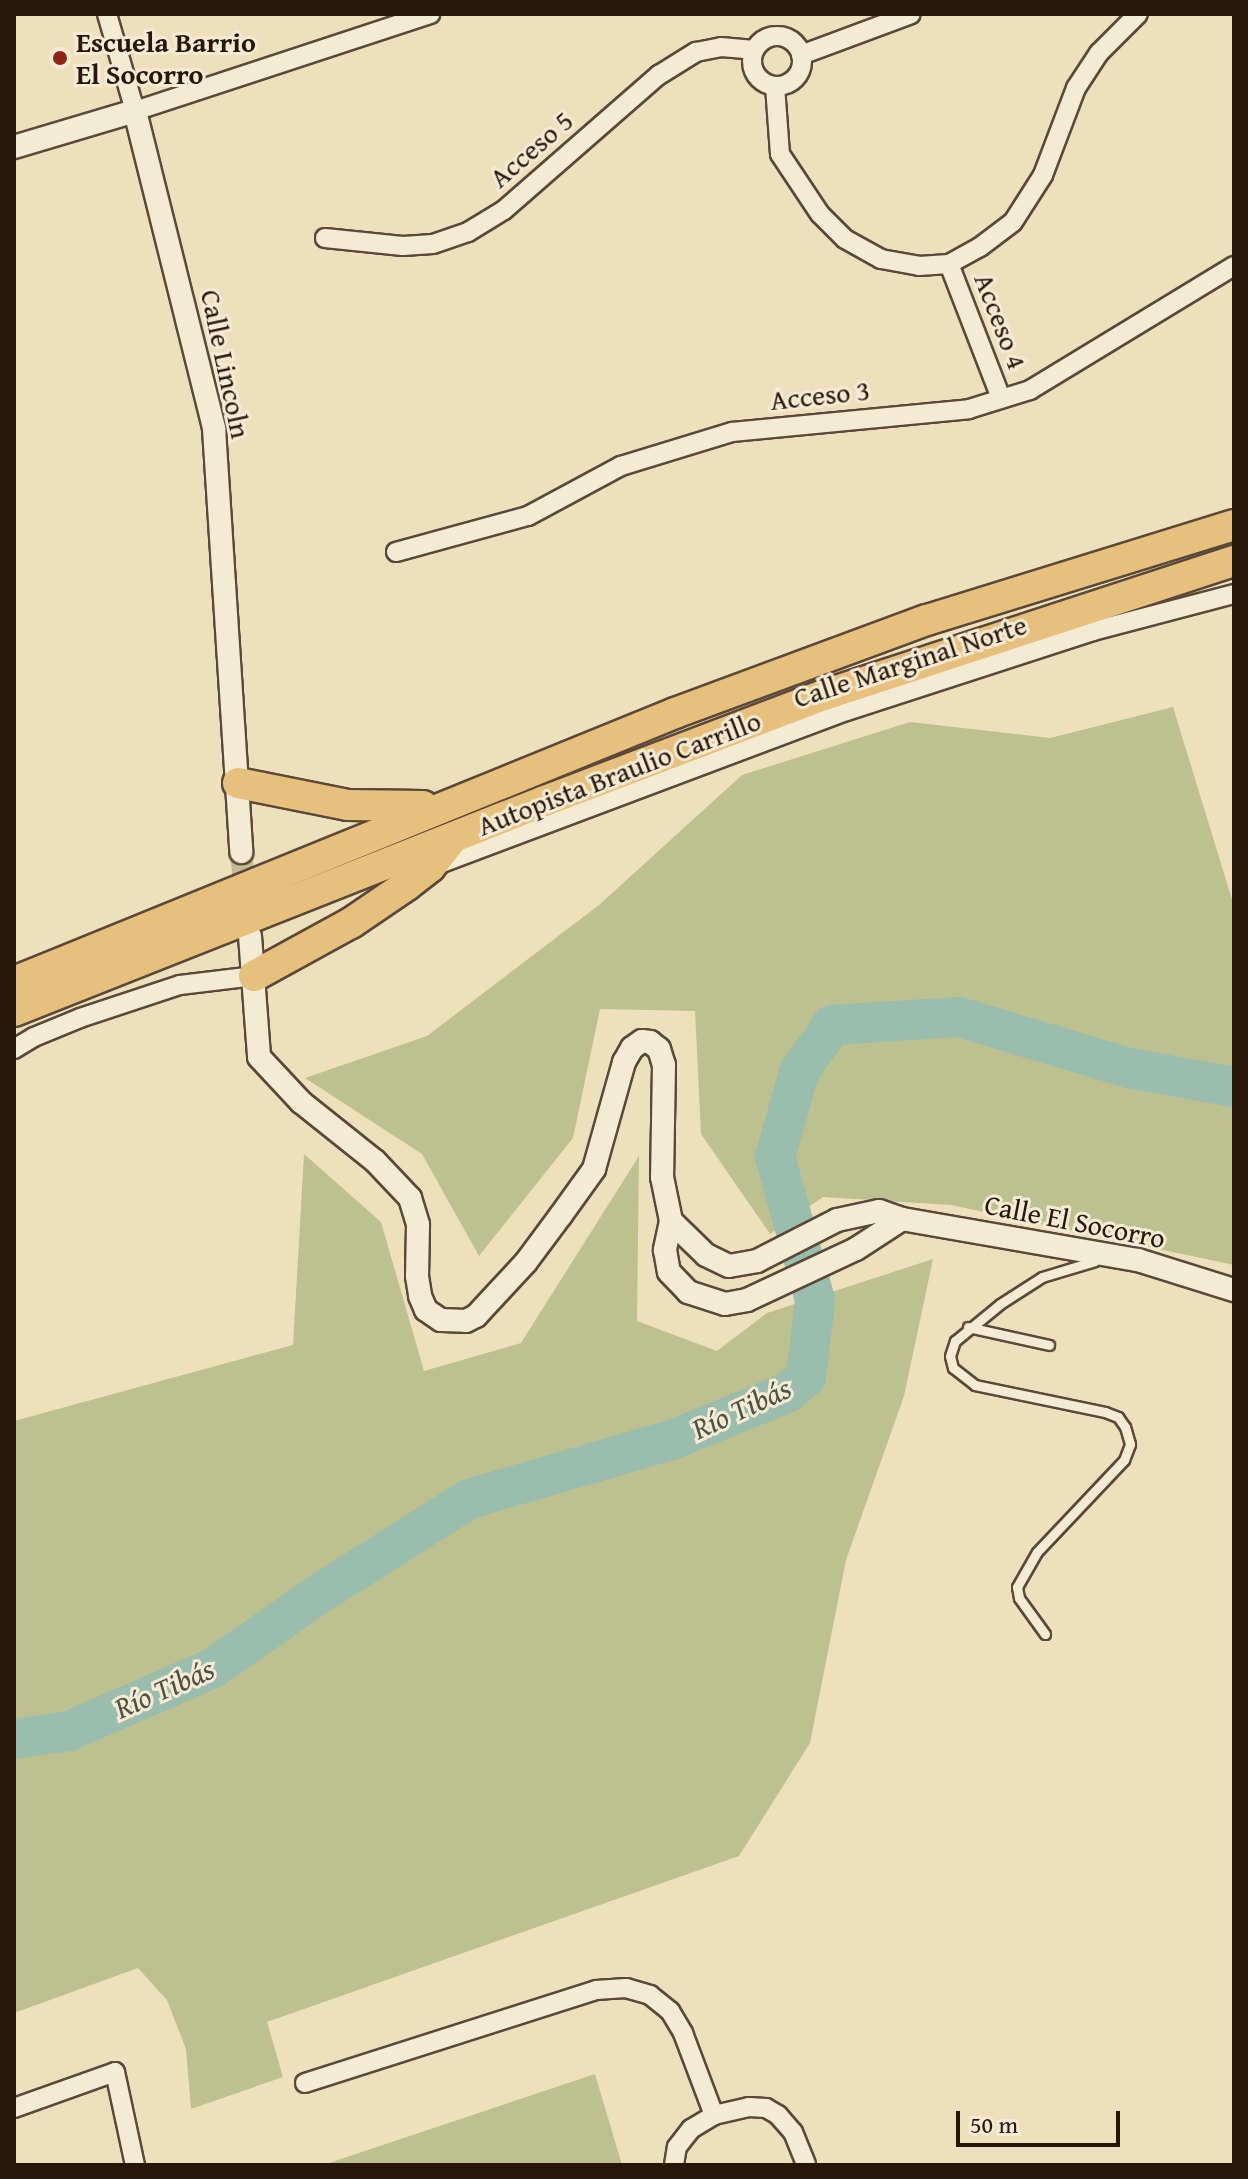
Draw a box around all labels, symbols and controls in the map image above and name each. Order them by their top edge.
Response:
place label: Escuela Barrio El Socorro [76,25,256,91]
marker: Escuela Barrio El Socorro [51,49,69,67]
street label: Acceso 5 [482,104,580,194]
street label: Acceso 4 [967,268,1035,374]
street label: Calle Lincoln [194,287,258,441]
street label: Acceso 3 [769,373,871,417]
street label: Calle Marginal Norte [789,607,1031,715]
street label: Autopista Braulio Carrillo [473,703,765,843]
street label: Calle El Socorro [982,1187,1168,1255]
water label: Río Tibás [686,1369,796,1447]
water label: Río Tibás [109,1650,219,1726]
scale bar [960,2095,1124,2145]
text: 50 m [970,2107,1018,2142]

